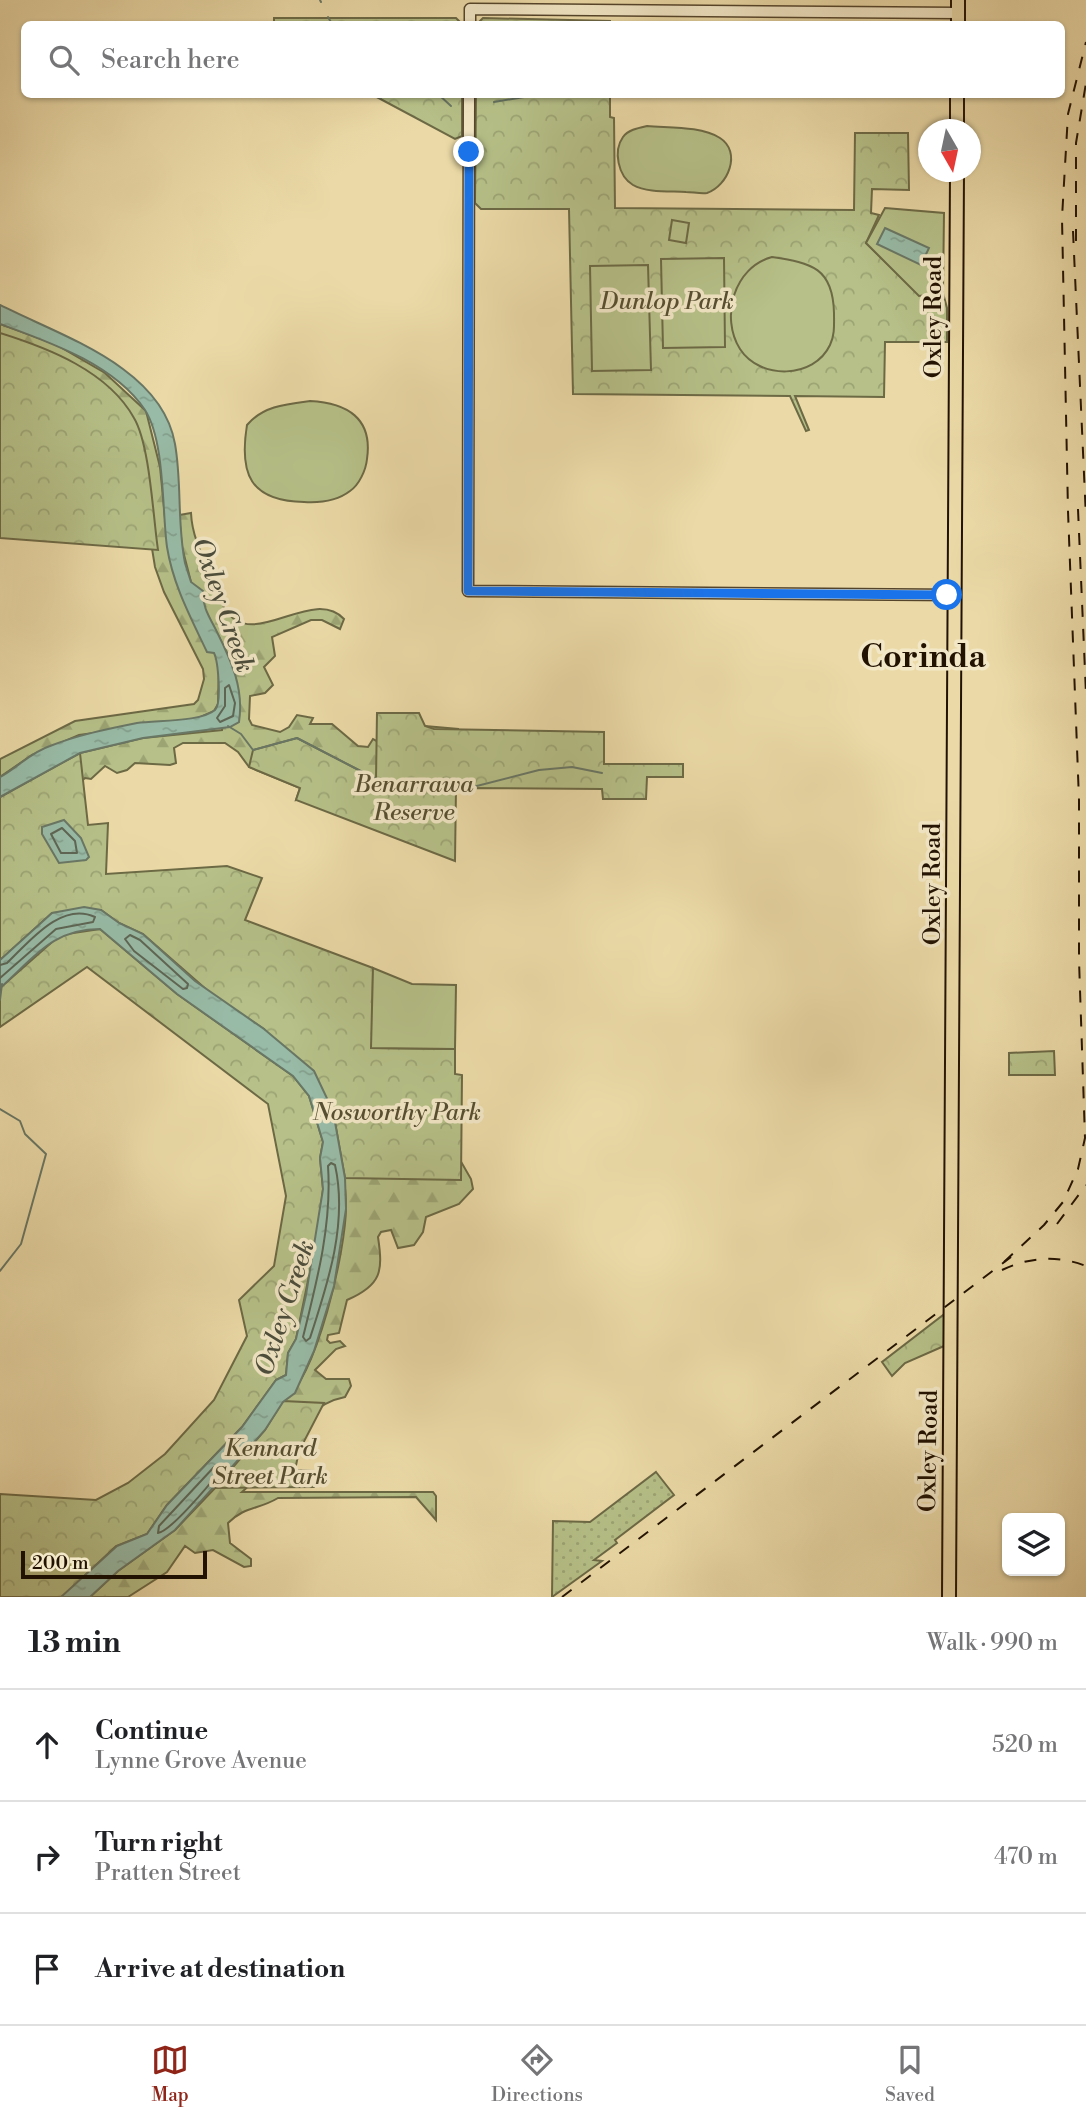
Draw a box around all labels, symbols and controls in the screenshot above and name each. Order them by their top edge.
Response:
search box [21,21,1065,98]
icon: search [45,41,83,79]
text: Search here [101,44,240,76]
north arrow [918,119,981,182]
route end [453,136,484,167]
street label: Oxley Road [919,255,949,378]
park label: Dunlop Park [599,287,734,317]
water label: Oxley Creek [185,533,261,677]
route start [931,579,962,610]
district label: Corinda [860,637,987,677]
park label: Benarrawa Reserve [354,770,474,828]
street label: Oxley Road [918,822,948,945]
park label: Nosworthy Park [312,1098,481,1128]
water label: Oxley Creek [248,1236,322,1380]
street label: Oxley Road [913,1389,945,1512]
park label: Kennard Street Park [212,1434,328,1492]
map controls [1002,1513,1065,1576]
button: layers [1002,1513,1065,1576]
scale bar [21,1548,206,1580]
text: 200 m [32,1551,89,1575]
text: 13 min [28,1624,121,1662]
text: Walk · 990 m [927,1629,1058,1657]
text: Continue [95,1715,208,1747]
icon: ahead [28,1726,66,1764]
text: 520 m [992,1731,1058,1759]
text: Lynne Grove Avenue [95,1747,307,1775]
text: Turn right [95,1827,223,1859]
icon: right [28,1838,66,1876]
text: 470 m [994,1843,1058,1871]
text: Pratten Street [95,1859,241,1887]
icon: arrive [28,1950,66,1988]
text: Arrive at destination [95,1953,345,1985]
tab: Map [151,2041,189,2107]
tab: Directions [491,2041,583,2107]
tab: Saved [885,2041,935,2107]

